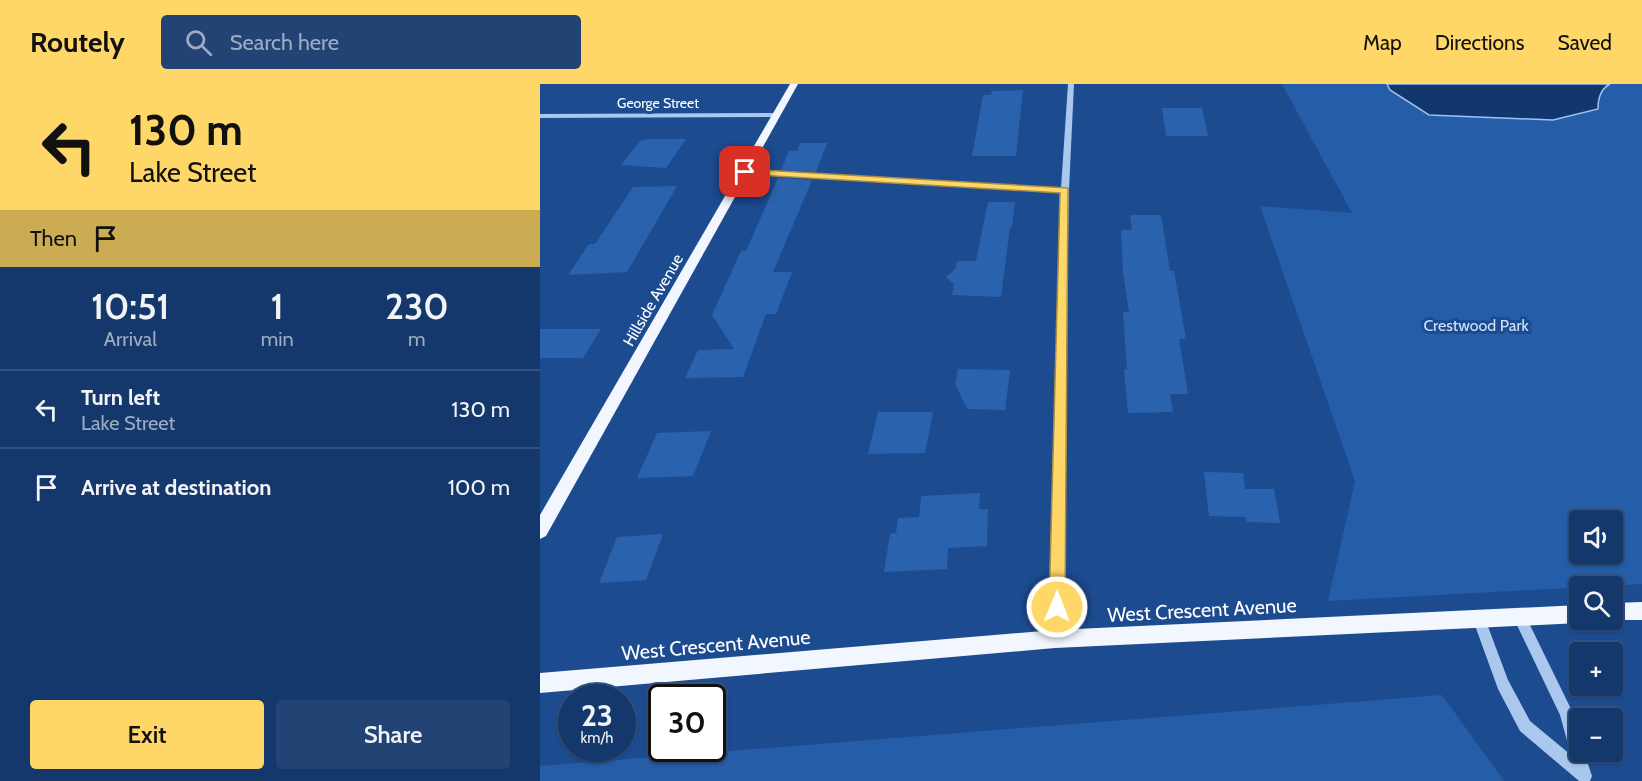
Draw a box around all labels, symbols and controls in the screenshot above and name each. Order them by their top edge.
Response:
search box [161,15,581,69]
text: Routely [30,25,125,59]
icon: search [182,26,215,59]
text: Search here [230,29,339,56]
text: Map [1363,30,1402,55]
text: Directions [1435,30,1524,55]
text: Saved [1557,30,1612,55]
street label: George Street [617,94,699,112]
text: 130 m [129,104,243,156]
icon: left [30,108,108,186]
pin [719,146,770,197]
icon: arrive [728,155,761,188]
text: Lake Street [129,156,256,189]
icon: arrive [89,222,122,255]
text: Then [30,225,77,252]
street label: Hillside Avenue [619,250,687,350]
text: 10:51 [91,284,169,328]
text: 1 [271,284,283,328]
text: 230 [385,284,449,328]
park label: Crestwood Park [1423,316,1529,335]
text: Arrival [104,327,157,351]
text: min [261,327,294,351]
text: m [408,327,426,351]
text: Turn left [81,384,160,411]
icon: left [30,393,63,426]
text: 130 m [451,396,510,423]
text: Lake Street [81,411,175,435]
icon: arrive [30,471,63,504]
text: Arrive at destination [81,474,271,501]
text: 100 m [448,474,510,501]
map controls [1569,510,1623,762]
button: sound [1569,510,1623,564]
position arrow [1025,575,1089,639]
button: search [1569,576,1623,630]
street label: West Crescent Avenue [1107,593,1297,627]
street label: West Crescent Avenue [621,625,811,665]
button: + [1569,642,1623,696]
speed limit sign: 30 [648,684,726,762]
text: 23 [581,697,613,734]
button: Exit [30,700,264,769]
button: Share [276,700,510,769]
button: − [1569,708,1623,762]
text: km/h [581,729,613,747]

